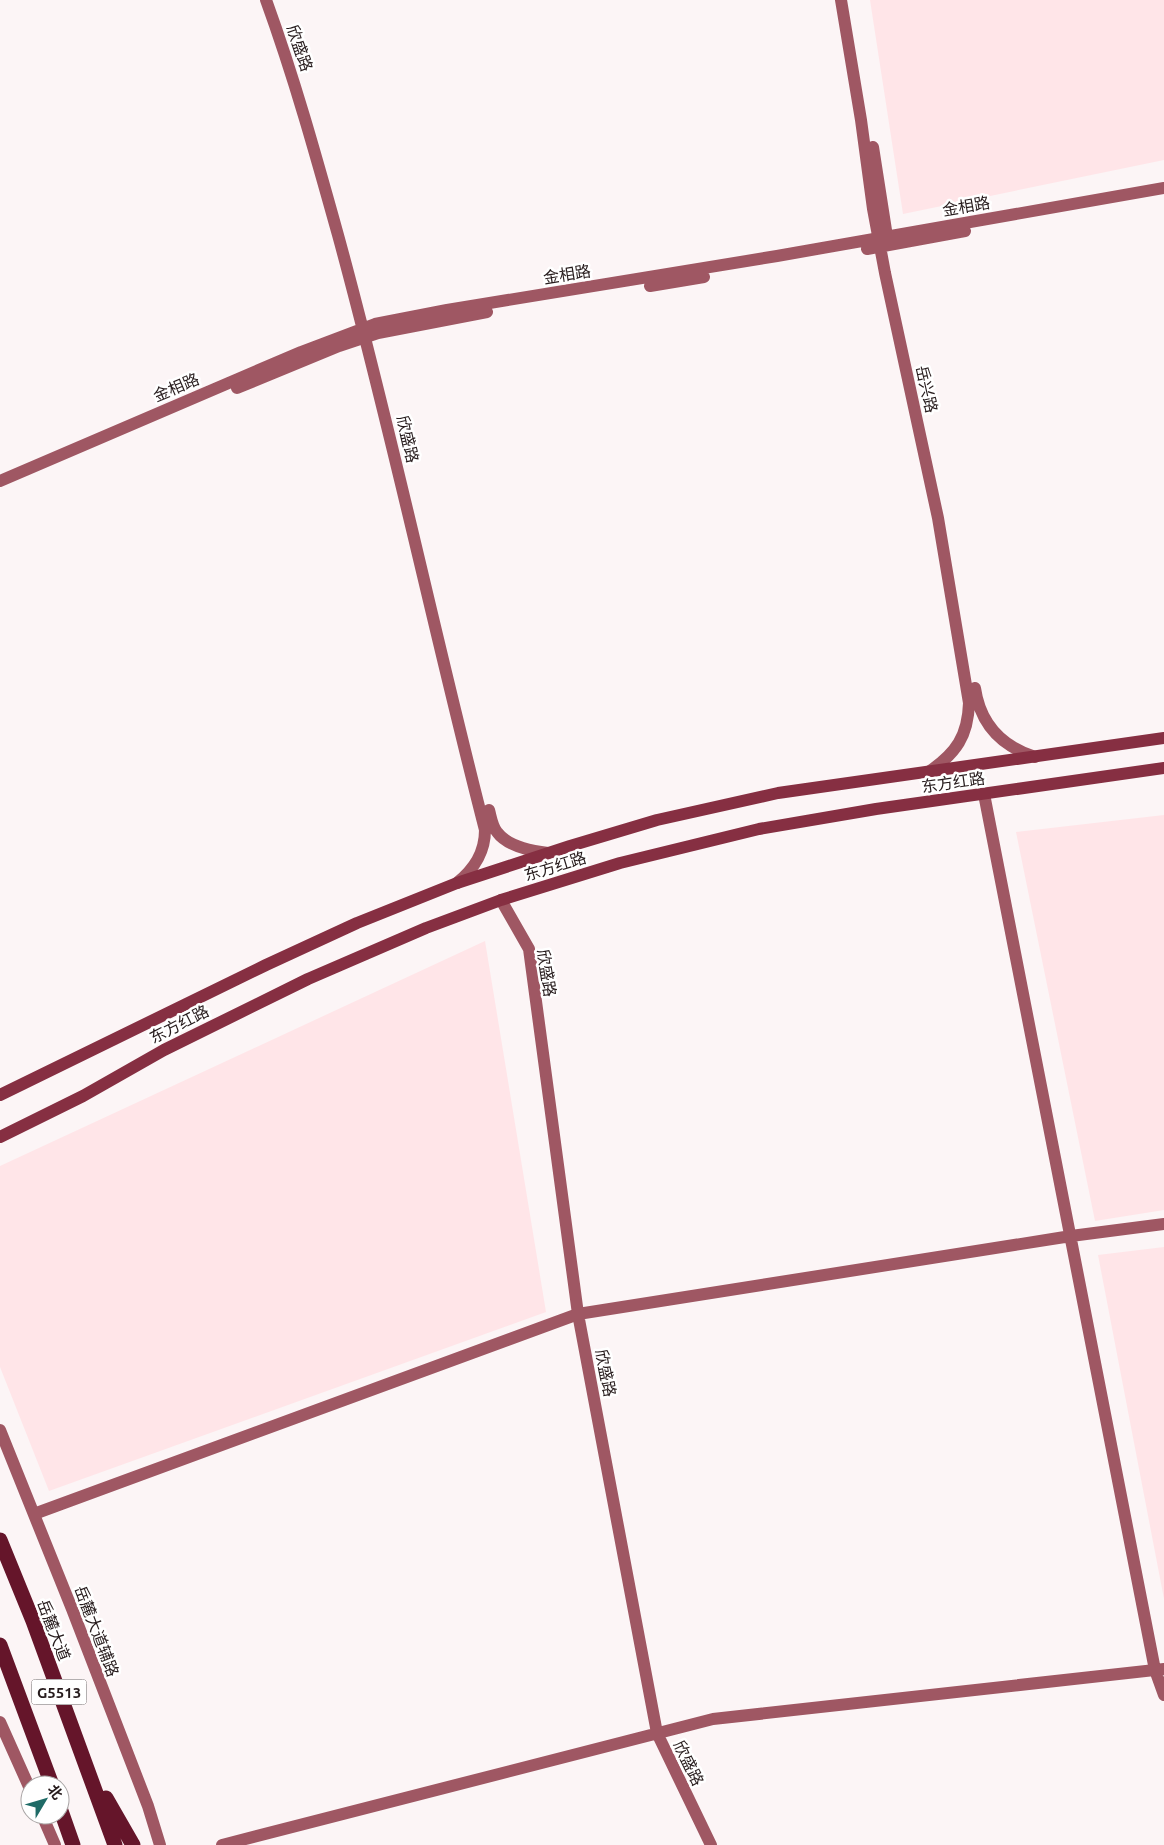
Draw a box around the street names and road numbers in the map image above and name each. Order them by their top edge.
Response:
street label: 欣盛路 [284,22,316,74]
street label: 金相路 [941,193,991,219]
street label: 金相路 [542,261,592,287]
street label: 岳兴路 [913,364,941,414]
street label: 金相路 [150,369,202,405]
street label: 欣盛路 [394,414,422,464]
street label: 东方红路 [920,769,986,795]
street label: 东方红路 [522,848,588,884]
street label: 欣盛路 [534,948,560,998]
street label: 东方红路 [146,1001,212,1047]
street label: 欣盛路 [593,1348,619,1398]
street label: 岳麓大道辅路 [71,1583,123,1679]
street label: 岳麓大道 [34,1597,74,1663]
road number: G5513 [32,1680,86,1704]
street label: 欣盛路 [670,1737,708,1789]

